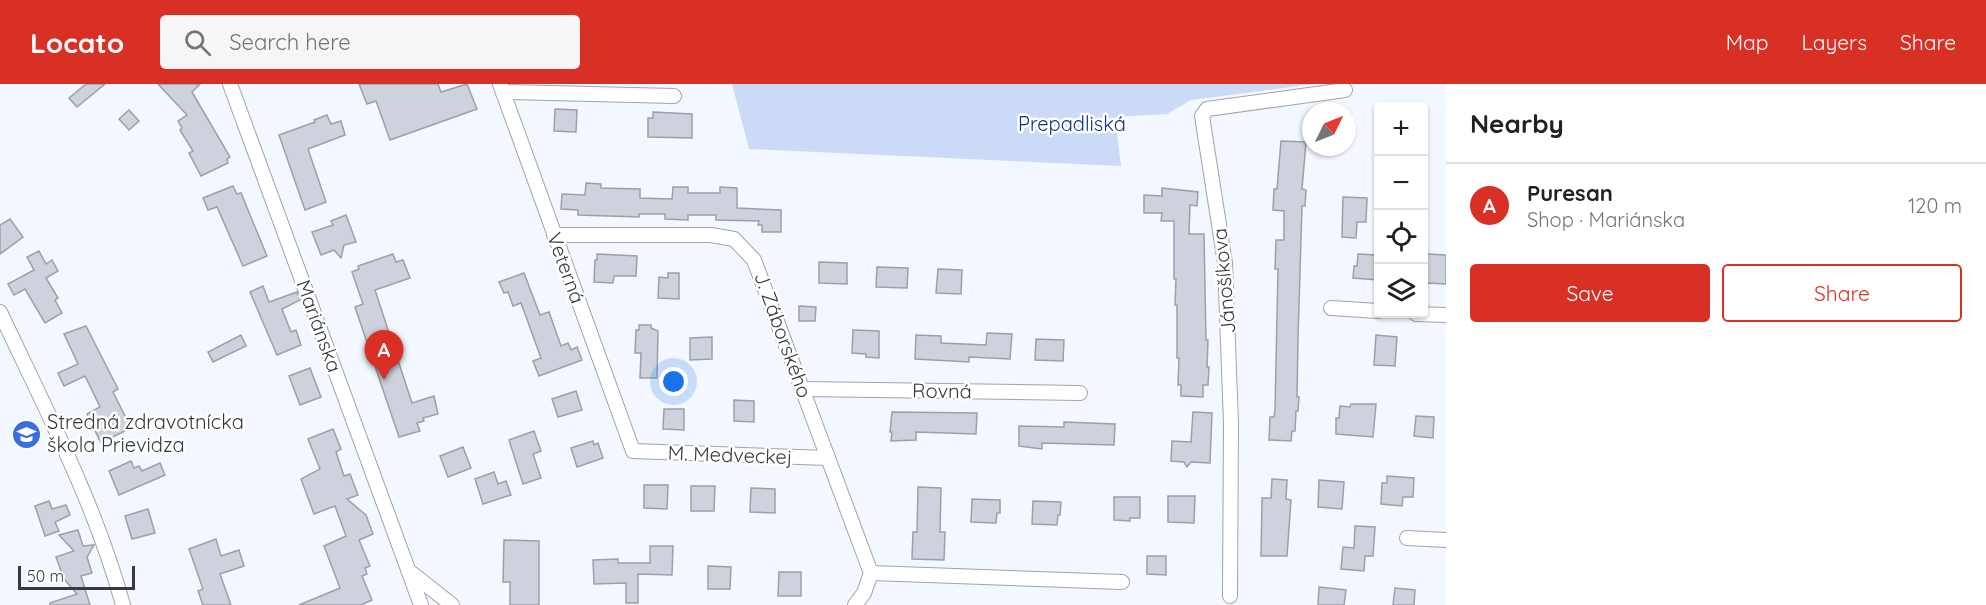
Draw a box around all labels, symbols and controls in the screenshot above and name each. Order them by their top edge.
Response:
search box [160,15,580,69]
text: Locato [30,25,124,60]
icon: search [181,26,214,59]
text: Search here [229,28,351,56]
text: Map [1726,29,1769,55]
text: Layers [1802,29,1867,55]
text: Share [1900,29,1956,55]
north arrow [1302,102,1356,156]
map controls [1374,102,1428,318]
button: + [1374,102,1428,156]
text: Nearby [1470,107,1564,140]
park label: Prepadliská [1018,111,1126,136]
button: − [1374,156,1428,210]
text: Puresan [1527,179,1613,207]
text: A [1483,193,1496,218]
text: 120 m [1908,193,1962,218]
text: Shop · Mariánska [1527,207,1685,232]
button: locate [1374,210,1428,264]
street label: Jánošíkova [1206,227,1241,335]
street label: Veterná [542,229,591,307]
button: layers [1374,264,1428,318]
button: Save [1470,264,1710,322]
button: Share [1722,264,1962,322]
street label: J. Záborského [749,269,818,401]
street label: Mariánska [291,276,348,375]
pin: A [364,330,404,380]
your location [659,367,688,396]
street label: Rovná [912,377,972,404]
place label: Stredná zdravotnícka škola Prievidza [47,409,244,457]
school or university icon: Stredná zdravotnícka škola Prievidza [10,418,42,450]
street label: M. Medveckej [667,440,793,469]
scale bar [18,563,135,590]
text: 50 m [27,566,64,586]

